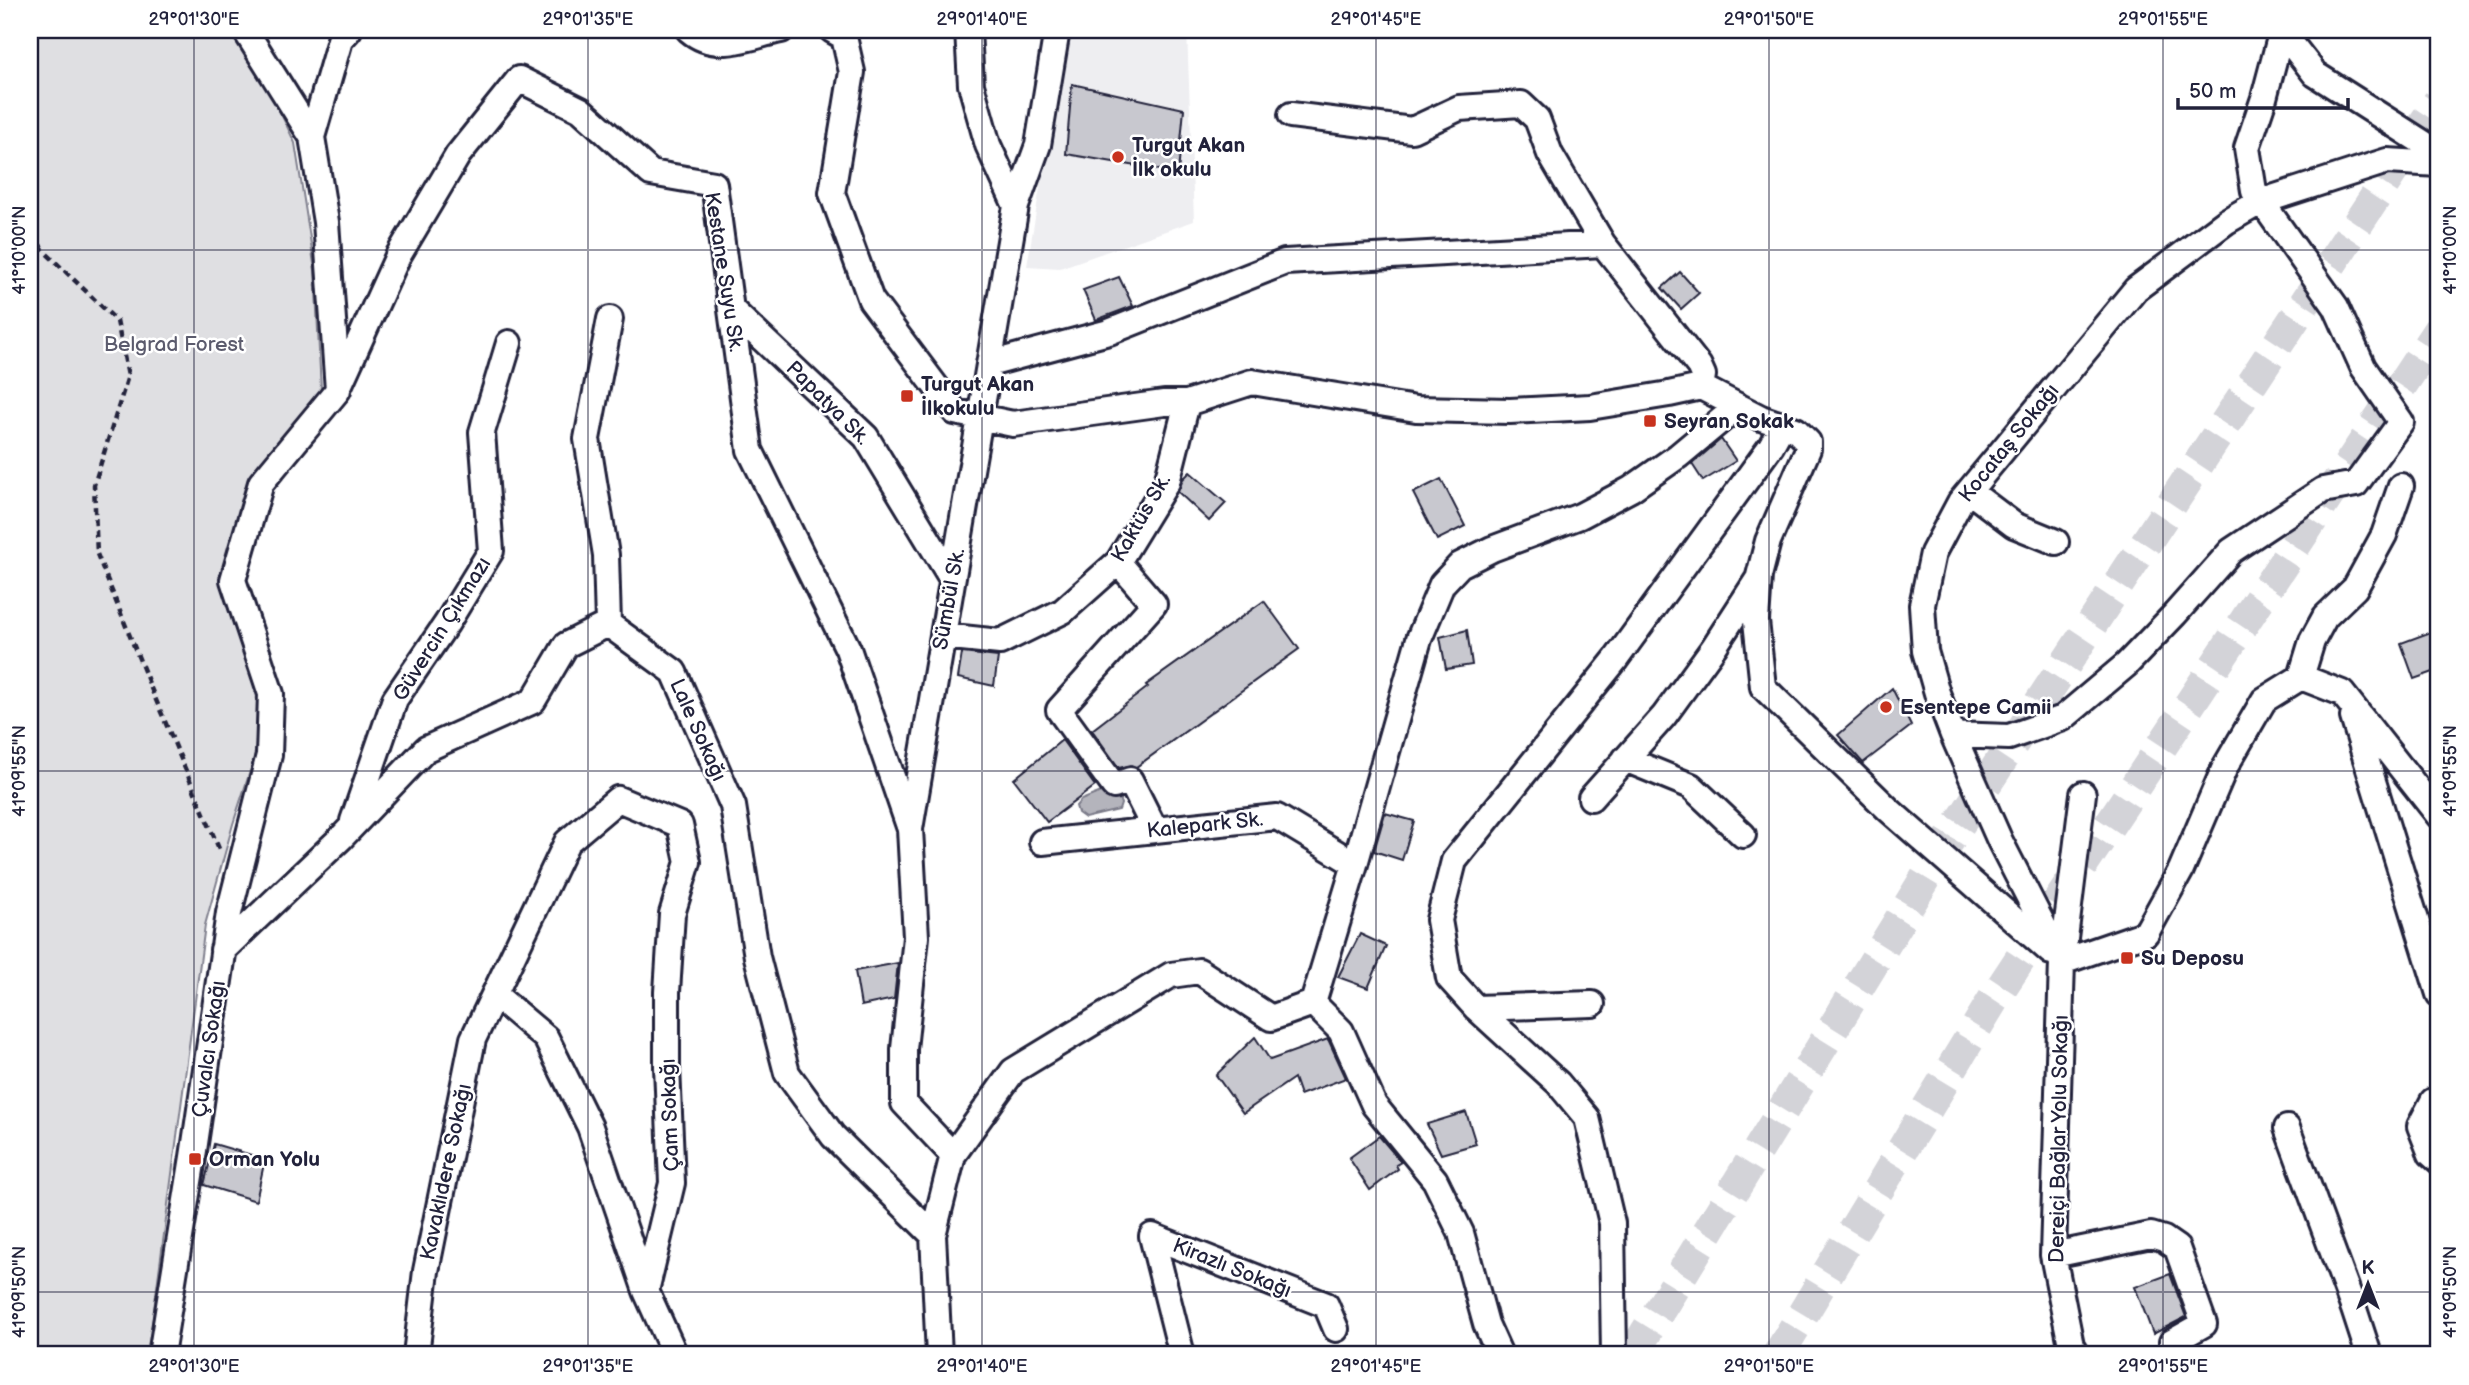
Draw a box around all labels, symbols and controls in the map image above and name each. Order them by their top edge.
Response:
text: 29°01'30"E [148,9,240,30]
text: 29°01'35"E [543,9,634,30]
text: 29°01'40"E [936,9,1028,30]
text: 29°01'45"E [1331,9,1422,30]
text: 29°01'50"E [1724,9,1814,30]
text: 29°01'55"E [2118,9,2208,30]
scale bar [2178,66,2348,110]
text: 50 m [2189,79,2236,104]
place label: Turgut Akan İlk okulu [1132,133,1245,182]
marker: Turgut Akan İlk okulu [1110,149,1126,165]
street label: Kestane Suyu Sk. [699,190,749,354]
text: 41°10'00"N [9,205,30,295]
text: 41°10'00"N [2440,205,2461,295]
park label: Belgrad Forest [104,332,245,357]
street label: Papatya Sk. [781,356,875,450]
place label: Turgut Akan İlkokulu [921,372,1034,421]
street label: Kocataş Sokağı [1954,379,2064,507]
marker: Turgut Akan İlkokulu [899,388,915,404]
place label: Seyran Sokak [1664,409,1794,434]
marker: Seyran Sokak [1642,413,1658,429]
street label: Kaktüs Sk. [1106,470,1176,566]
street label: Sümbül Sk. [928,546,970,652]
street label: Güvercin Çıkmazı [388,552,496,706]
street label: Lale Sokağı [664,675,732,785]
place label: Esentepe Camii [1900,695,2052,720]
marker: Esentepe Camii [1878,699,1894,715]
text: 41°09'55"N [9,725,30,817]
text: 41°09'55"N [2440,725,2461,817]
street label: Kalepark Sk. [1146,806,1264,844]
place label: Su Deposu [2141,946,2244,971]
marker: Su Deposu [2119,950,2135,966]
street label: Çuvalcı Sokağı [187,979,231,1119]
street label: Dereiçi Bağlar Yolu Sokağı [2044,1015,2074,1263]
street label: Çam Sokağı [656,1058,684,1172]
street label: Kavaklıdere Sokağı [415,1081,477,1263]
place label: Orman Yolu [209,1147,320,1172]
marker: Orman Yolu [187,1151,203,1167]
street label: Kirazlı Sokağı [1169,1233,1295,1303]
text: 41°09'50"N [9,1246,30,1338]
text: 41°09'50"N [2440,1246,2461,1338]
north arrow [2332,1248,2402,1318]
text: K [2362,1257,2375,1280]
text: 29°01'30"E [148,1356,240,1377]
text: 29°01'35"E [543,1356,634,1377]
text: 29°01'40"E [936,1356,1028,1377]
text: 29°01'45"E [1331,1356,1422,1377]
text: 29°01'50"E [1724,1356,1814,1377]
text: 29°01'55"E [2118,1356,2208,1377]

